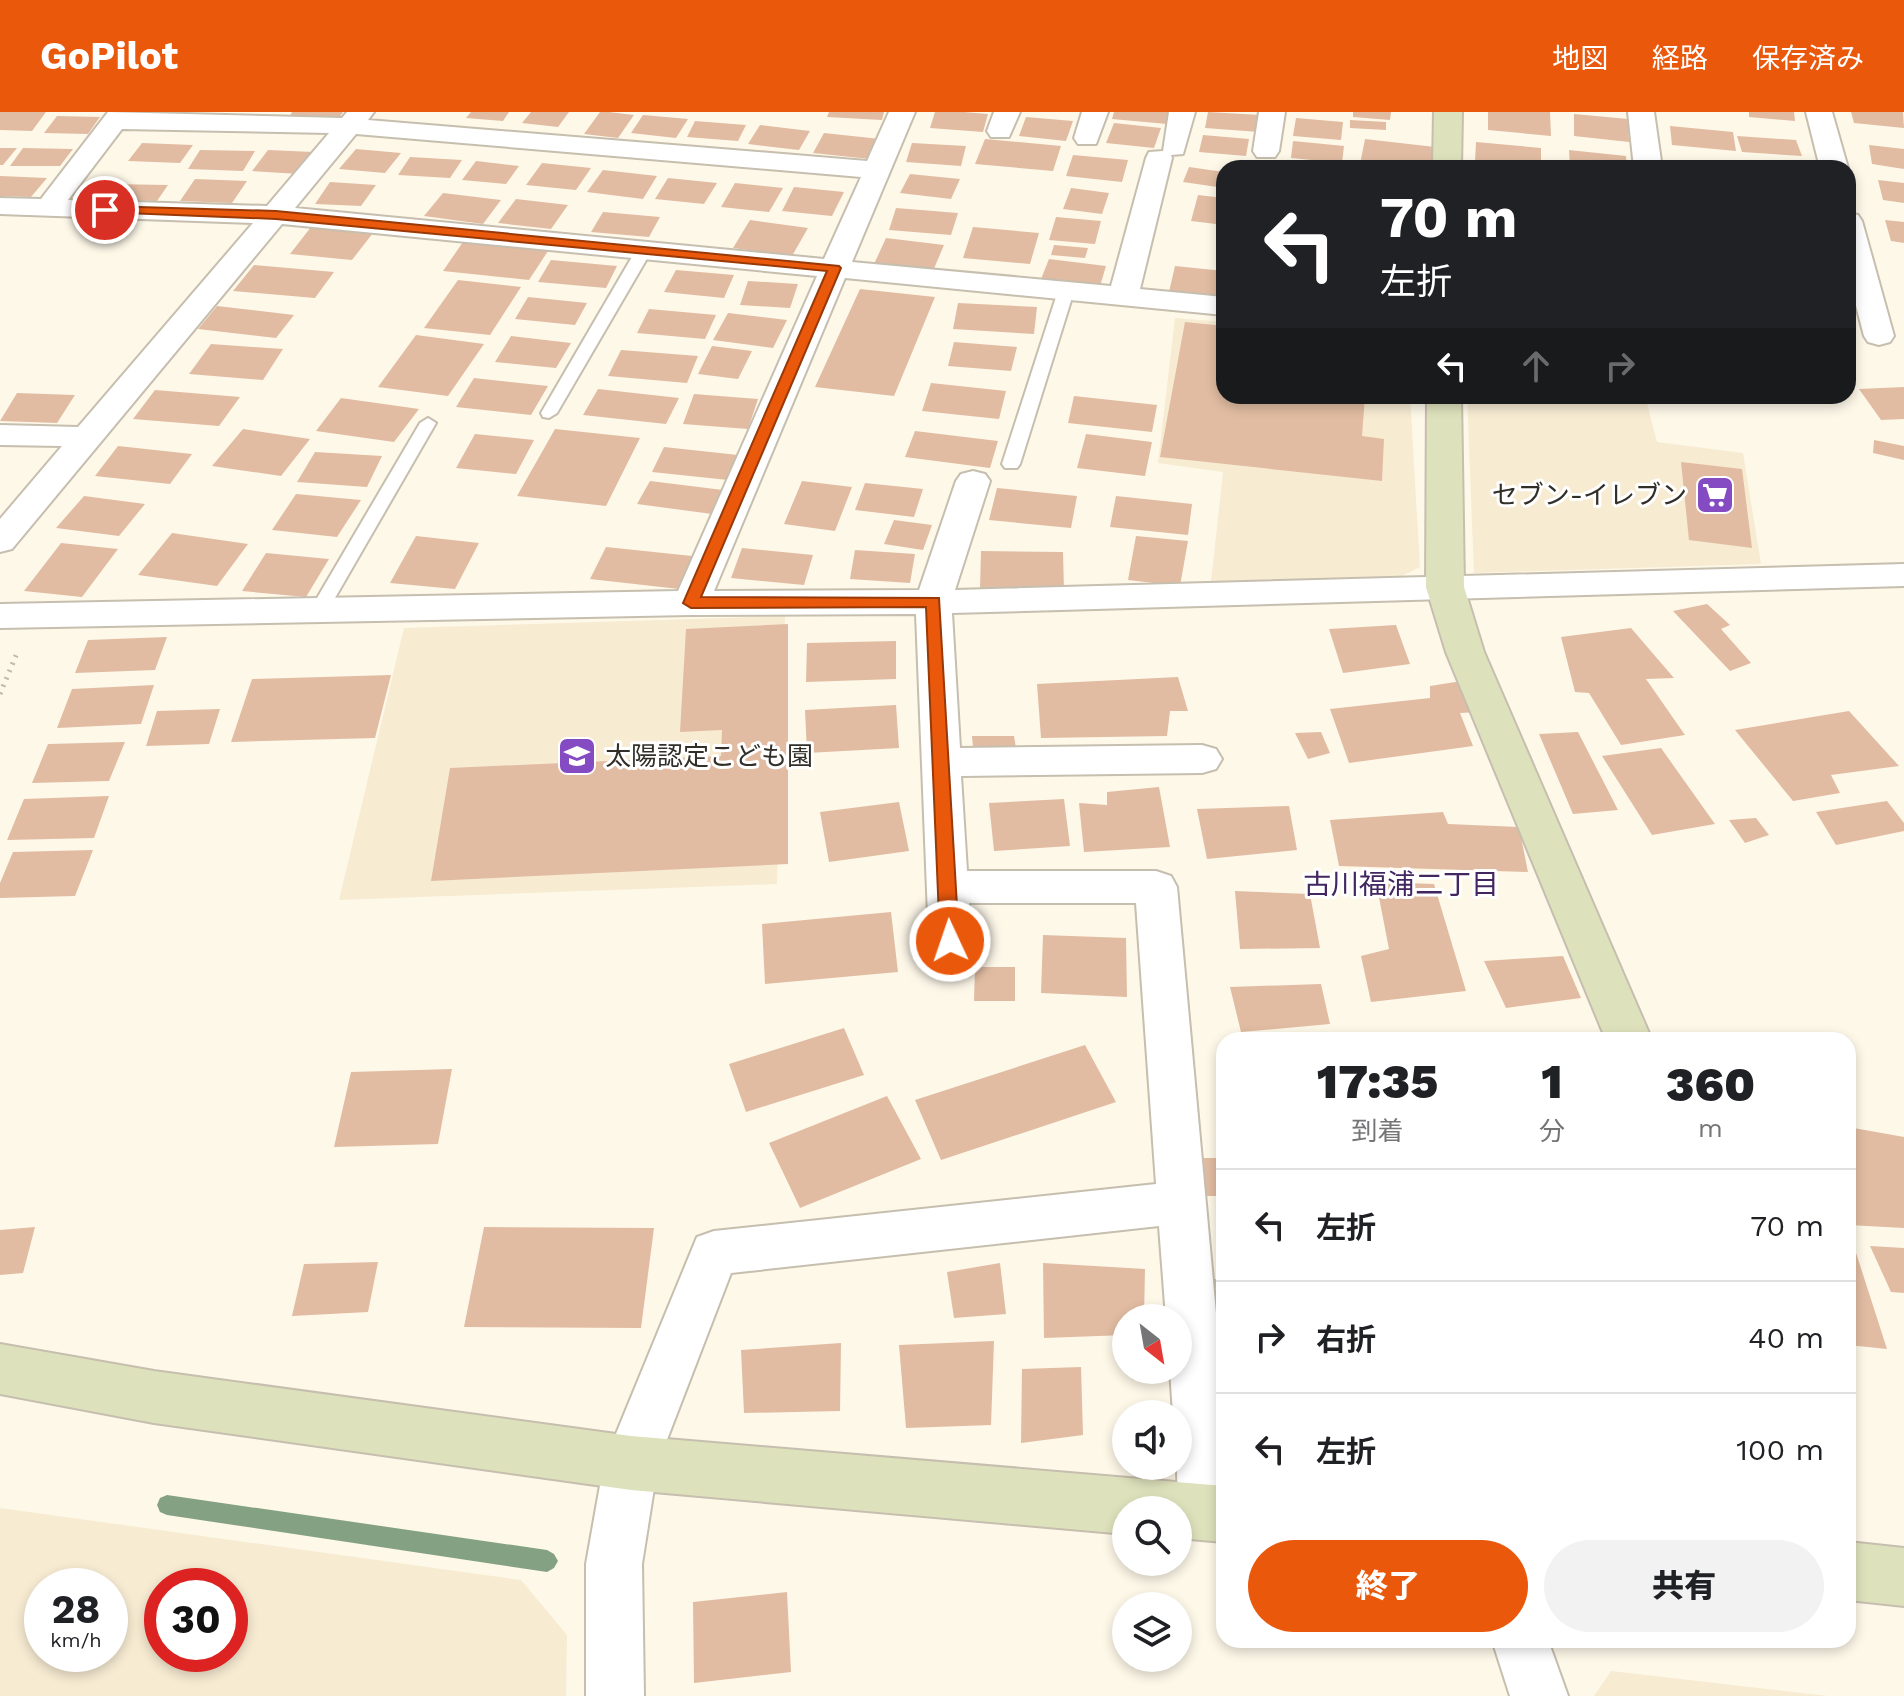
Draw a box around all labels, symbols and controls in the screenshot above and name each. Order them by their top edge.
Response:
text: GoPilot [40,34,178,78]
text: 地図 [1552,42,1608,75]
text: 経路 [1652,42,1708,75]
text: 保存済み [1752,42,1864,75]
pin [71,176,139,244]
text: 70 m [1380,185,1517,251]
icon: arrive [83,188,127,232]
icon: left [1248,192,1352,296]
text: 左折 [1380,261,1452,303]
icon: left [1430,344,1474,388]
icon: ahead [1514,344,1558,388]
icon: right [1598,344,1642,388]
supermarket icon: セブン-イレブン [1694,474,1736,516]
place label: セブン-イレブン [1492,480,1687,510]
school or university icon: 太陽認定こども園 [556,735,598,777]
place label: 太陽認定こども園 [605,741,813,771]
district label: 古川福浦二丁目 [1303,868,1499,901]
position arrow [908,899,992,983]
text: 17:35 [1317,1053,1438,1110]
text: 1 [1541,1053,1563,1110]
text: 360 [1666,1056,1755,1113]
text: m [1698,1113,1723,1143]
text: 到着 [1351,1116,1403,1146]
text: 分 [1539,1116,1565,1146]
icon: left [1248,1203,1292,1247]
text: 70 m [1750,1208,1824,1243]
text: 左折 [1316,1210,1376,1245]
north arrow [1112,1304,1192,1384]
map controls [1112,1304,1192,1672]
icon: right [1248,1315,1292,1359]
text: 40 m [1748,1320,1824,1355]
text: 右折 [1316,1322,1376,1357]
button: sound [1112,1400,1192,1480]
icon: left [1248,1427,1292,1471]
text: 100 m [1736,1432,1824,1467]
text: 左折 [1316,1434,1376,1469]
button: search [1112,1496,1192,1576]
button: 終了 [1248,1540,1528,1632]
button: 共有 [1544,1540,1824,1632]
speed limit sign: 30 [144,1568,248,1672]
text: 28 [52,1586,100,1633]
button: layers [1112,1592,1192,1672]
text: km/h [50,1628,102,1652]

